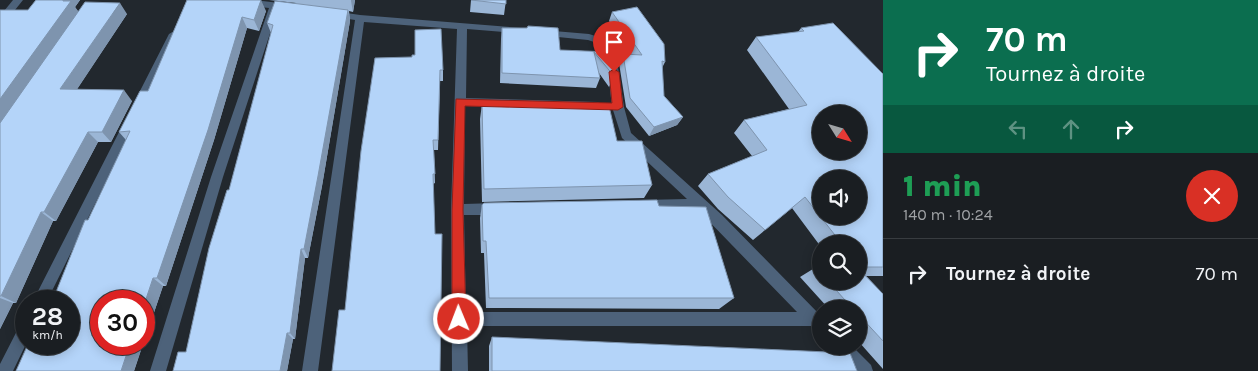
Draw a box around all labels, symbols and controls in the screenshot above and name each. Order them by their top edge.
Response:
text: 70 m [986,19,1068,60]
icon: right [903,20,968,85]
pin [593,21,635,72]
icon: arrive [600,28,628,56]
text: Tournez à droite [986,61,1145,87]
north arrow [812,105,868,160]
map controls [812,105,867,355]
icon: left [1004,115,1032,143]
icon: ahead [1057,115,1085,143]
icon: right [1110,115,1138,143]
text: 1 min [903,168,982,204]
button: sound [812,170,867,225]
button: close [1186,170,1238,222]
text: 140 m · 10:24 [903,205,993,224]
button: search [812,235,867,290]
icon: right [903,260,931,288]
text: Tournez à droite [946,263,1090,285]
text: 70 m [1196,263,1238,285]
speed limit sign: 30 [90,290,155,355]
position arrow [432,292,484,344]
button: layers [812,300,867,355]
text: 28 [32,302,63,331]
text: km/h [32,328,63,342]

